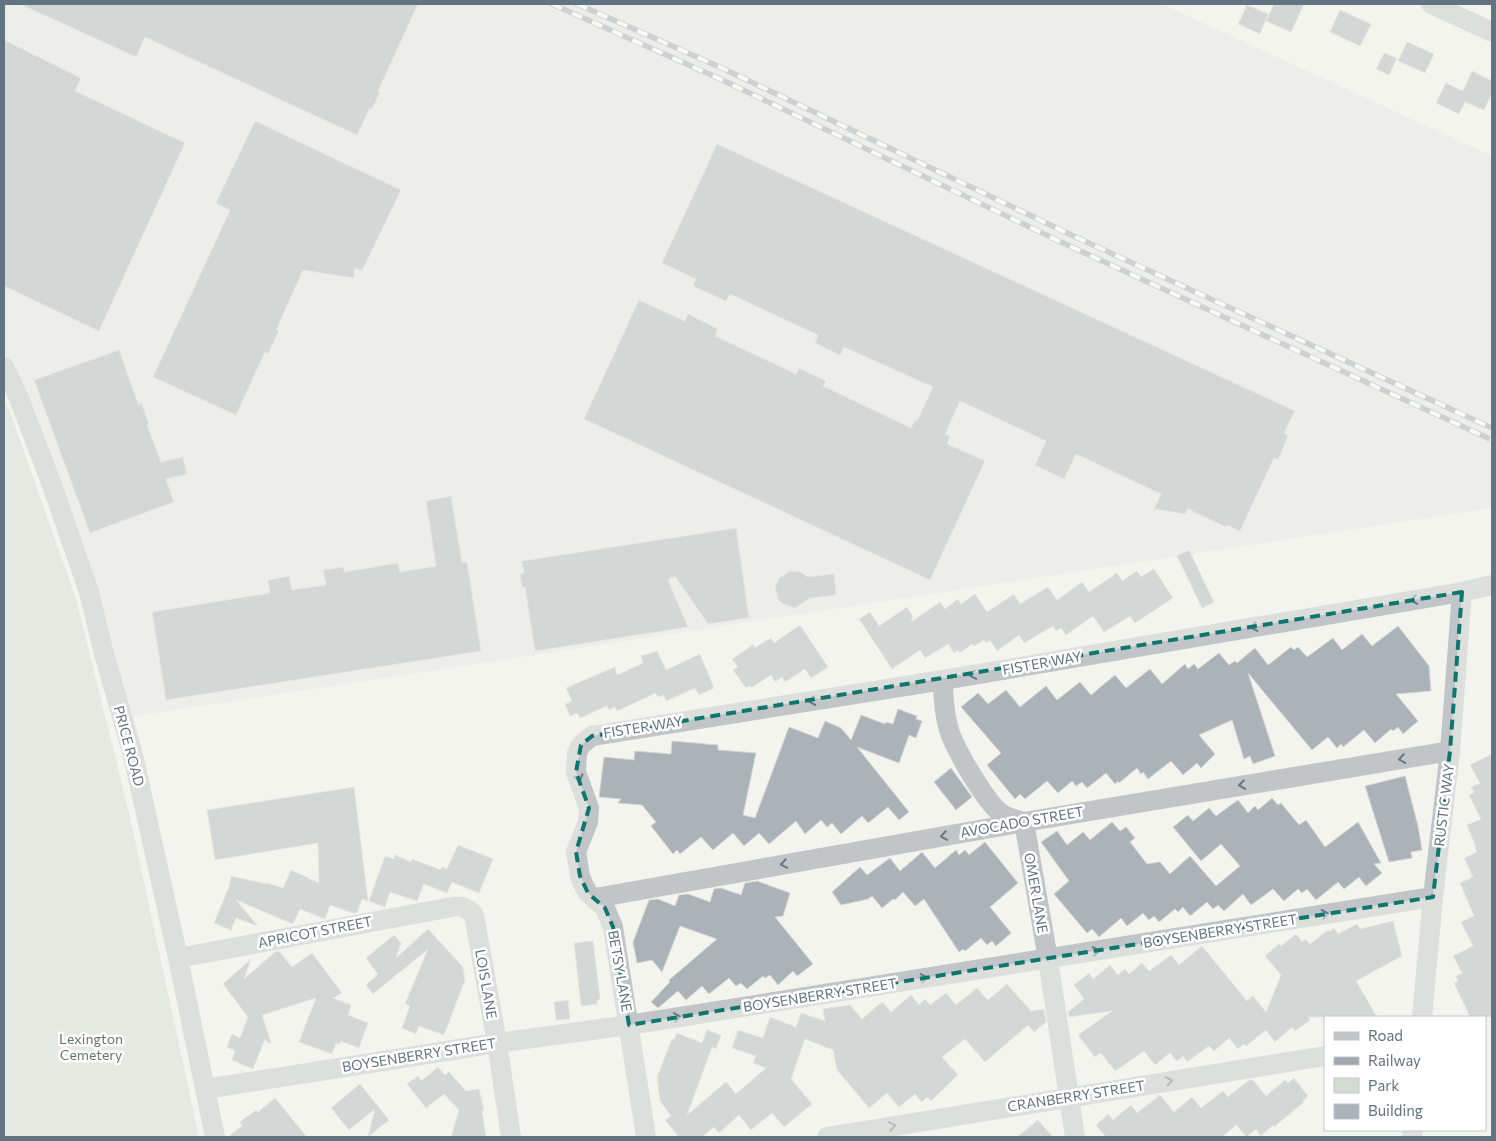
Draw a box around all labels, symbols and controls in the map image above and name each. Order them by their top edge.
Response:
one-way arrow [1410,595,1418,605]
one-way arrow [1249,622,1258,632]
street label: FISTER WAY [1001,647,1083,678]
one-way arrow [968,669,977,679]
one-way arrow [808,695,817,705]
street label: PRICE ROAD [111,704,148,788]
street label: FISTER WAY [602,712,684,741]
one-way arrow [1398,753,1407,763]
street label: RUSTIC WAY [1430,763,1457,847]
one-way arrow [573,773,583,782]
one-way arrow [1238,780,1246,790]
street label: AVOCADO STREET [959,802,1085,841]
one-way arrow [939,830,948,840]
street label: OMER LANE [1021,851,1052,935]
one-way arrow [779,859,788,869]
street label: BOYSENBERRY STREET [1142,910,1298,951]
one-way arrow [1321,910,1330,920]
street label: APRICOT STREET [256,912,373,951]
street label: BETSY LANE [605,929,636,1013]
one-way arrow [1092,946,1100,957]
street label: LOIS LANE [472,948,501,1020]
street label: BOYSENBERRY STREET [742,974,898,1015]
one-way arrow [919,974,928,984]
one-way arrow [673,1012,681,1023]
legend [1324,1016,1486,1131]
text: Road [1368,1026,1403,1044]
park label: Lexington Cemetery [59,1030,123,1063]
street label: BOYSENBERRY STREET [341,1034,497,1075]
text: Railway [1368,1051,1421,1069]
street label: CRANBERRY STREET [1006,1076,1146,1115]
one-way arrow [1164,1076,1173,1086]
text: Park [1368,1076,1399,1094]
text: Building [1368,1101,1423,1119]
one-way arrow [888,1122,897,1132]

